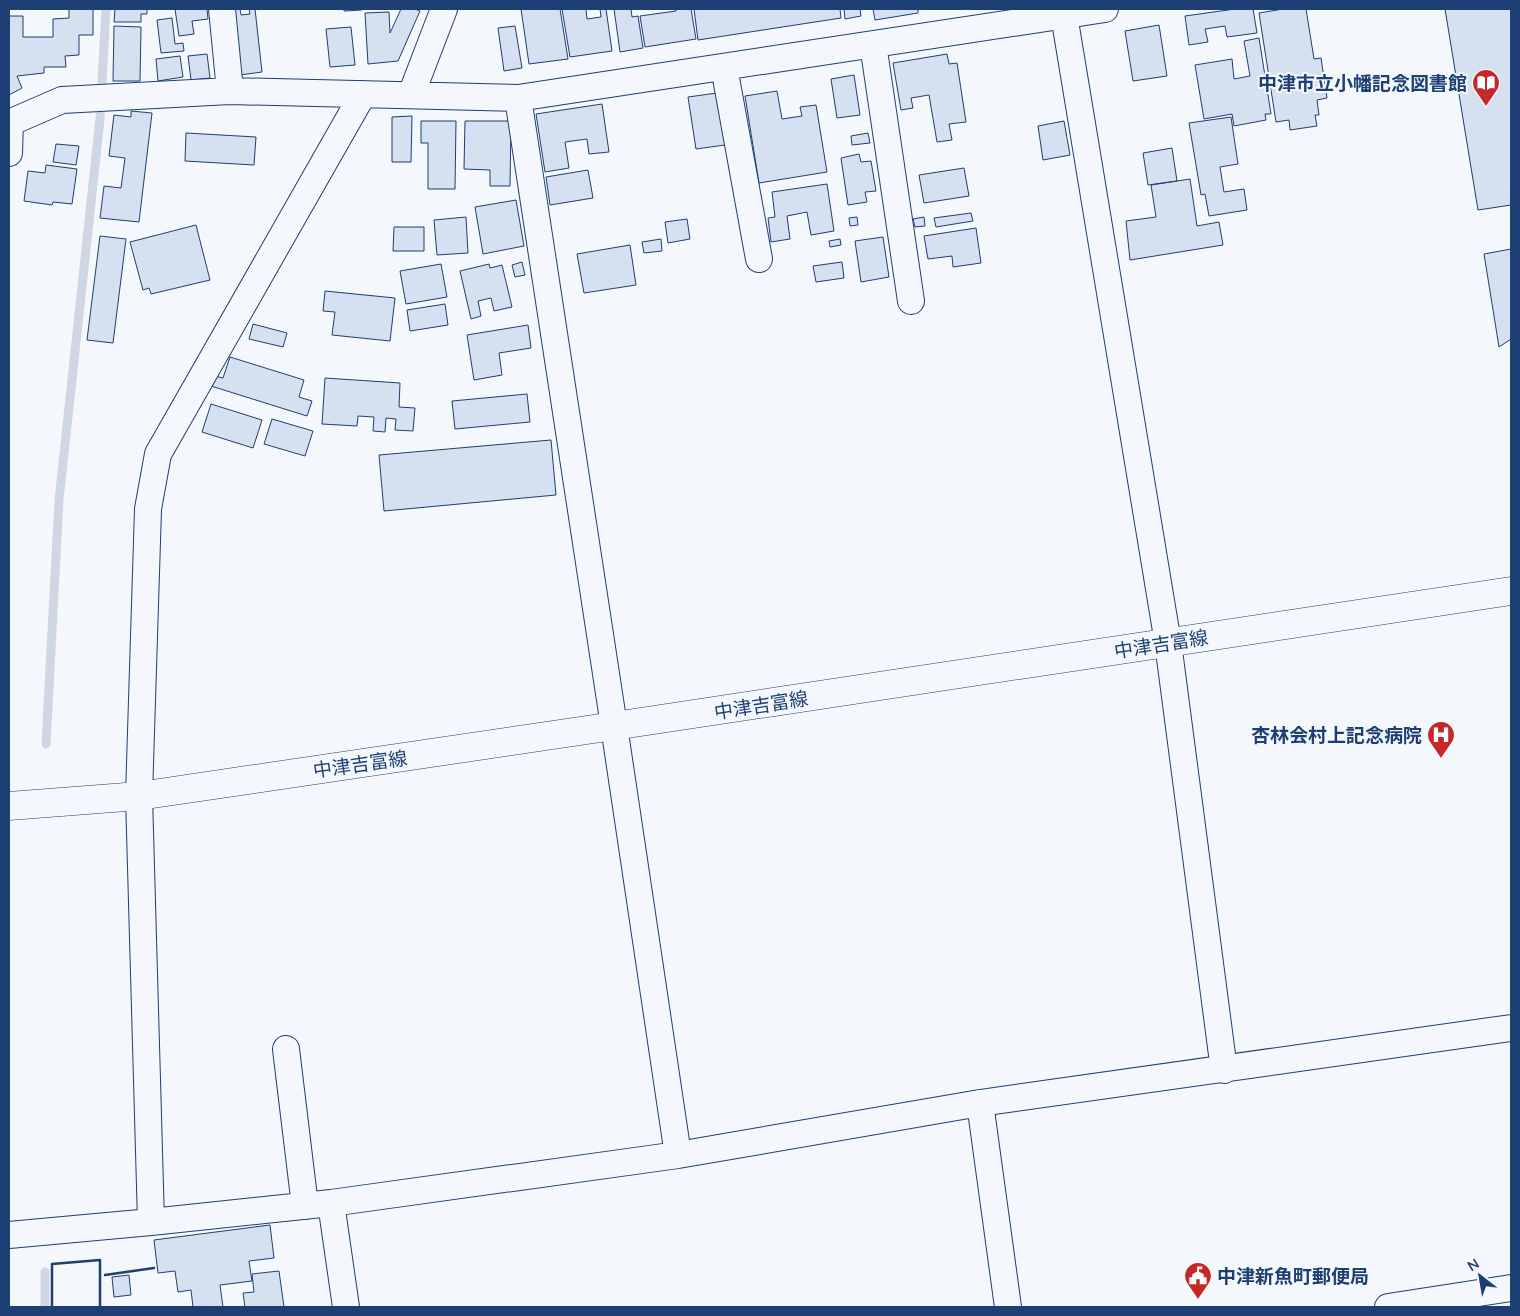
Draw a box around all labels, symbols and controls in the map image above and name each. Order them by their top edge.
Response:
library icon: 中津市立小幡記念図書館 [1471,68,1501,107]
place label: 中津市立小幡記念図書館 [1258,71,1467,95]
street label: 中津吉富線 [1112,625,1210,663]
street label: 中津吉富線 [712,686,810,724]
hospital icon: 杏林会村上記念病院 [1426,720,1456,759]
place label: 杏林会村上記念病院 [1251,723,1422,747]
street label: 中津吉富線 [311,746,409,782]
north arrow [1455,1251,1505,1301]
text: N [1464,1254,1482,1275]
public building icon: 中津新魚町郵便局 [1183,1261,1213,1300]
place label: 中津新魚町郵便局 [1217,1264,1369,1288]

